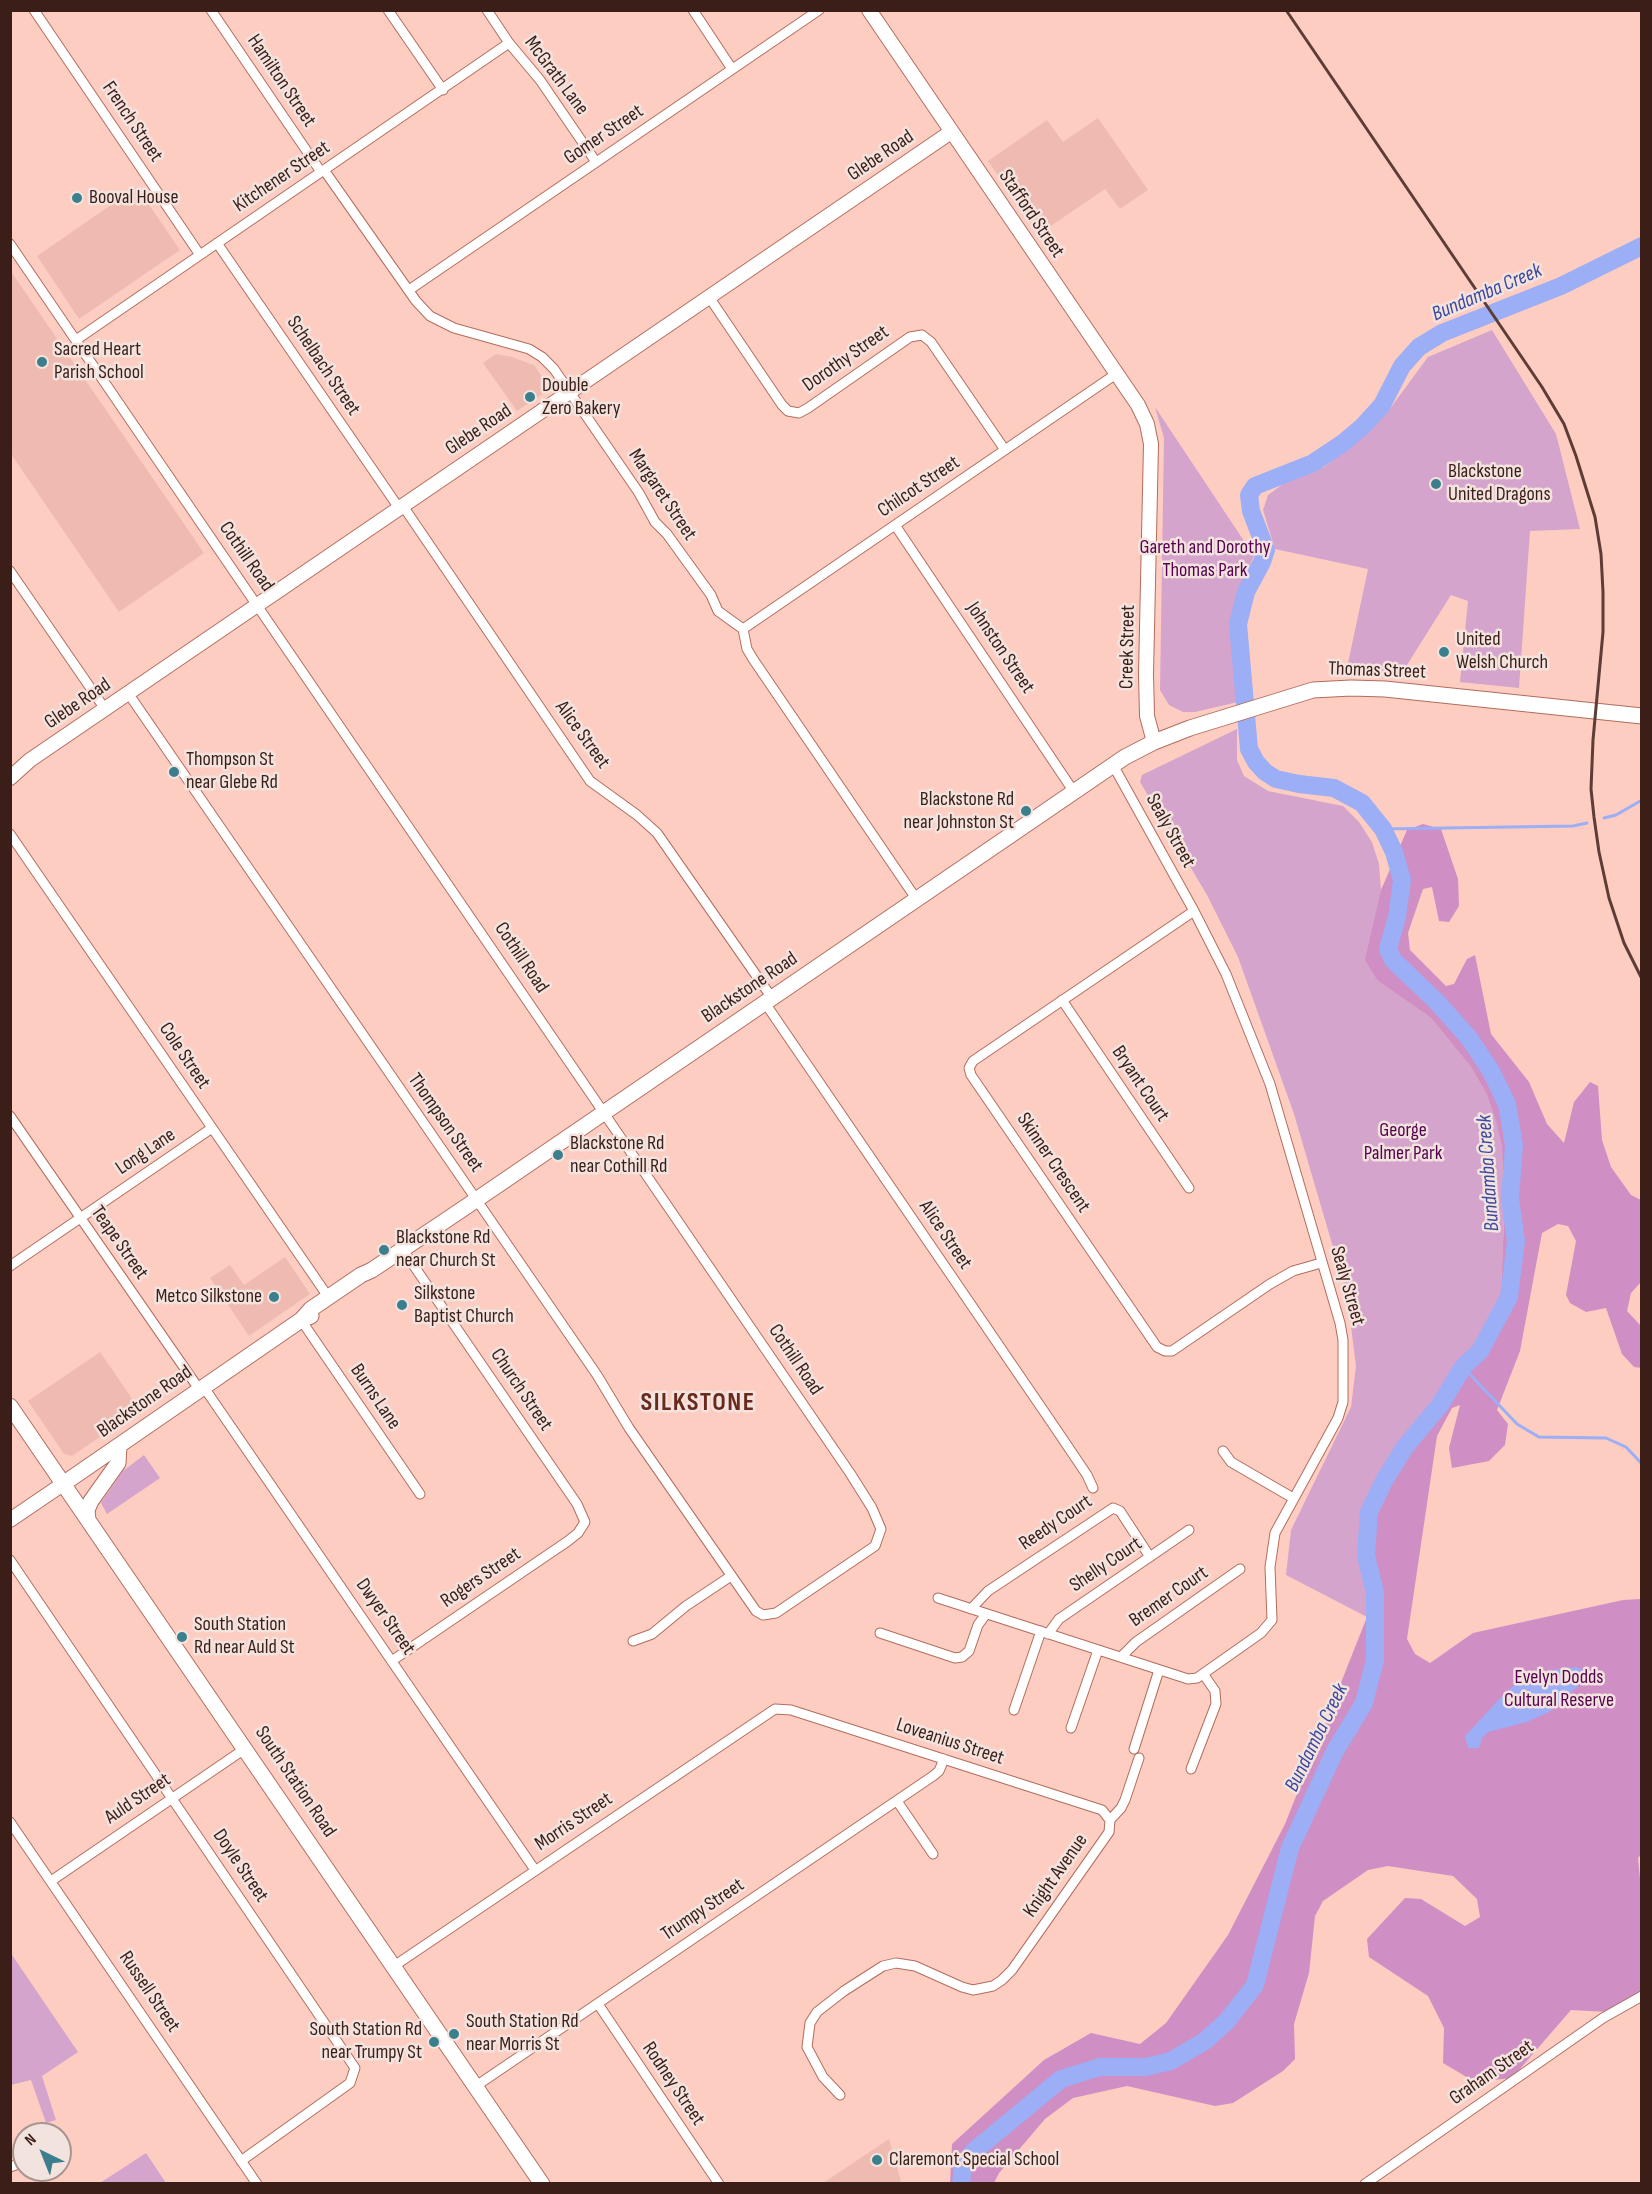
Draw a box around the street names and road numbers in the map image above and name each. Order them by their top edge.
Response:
street label: Hamilton Street [241,30,321,132]
street label: McGrath Lane [519,32,593,120]
street label: French Street [96,77,168,167]
street label: Gomer Street [560,100,648,170]
street label: Glebe Road [843,125,919,187]
street label: Kitchener Street [229,136,335,218]
street label: Stafford Street [993,166,1069,262]
street label: Schelbach Street [281,312,365,420]
street label: Dorothy Street [798,321,894,397]
street label: Glebe Road [441,399,517,461]
street label: Margaret Street [623,445,701,545]
street label: Chilcot Street [874,451,964,523]
street label: Cothill Road [213,517,279,597]
street label: Johnston Street [961,598,1039,698]
street label: Creek Street [1115,605,1141,689]
street label: Thomas Street [1328,657,1426,685]
street label: Glebe Road [40,673,116,735]
street label: Alice Street [549,696,615,774]
street label: Sealy Street [1140,790,1200,872]
street label: Cothill Road [489,918,553,998]
street label: Blackstone Road [698,947,802,1029]
street label: Cole Street [153,1018,215,1094]
street label: Bryant Court [1106,1042,1174,1126]
street label: Thompson Street [402,1069,488,1177]
street label: Skinner Crescent [1011,1109,1095,1217]
street label: Long Lane [112,1123,180,1181]
street label: Alice Street [913,1196,977,1274]
street label: Teape Street [85,1202,153,1284]
street label: Sealy Street [1324,1244,1370,1328]
street label: Cothill Road [763,1320,827,1400]
street label: Church Street [485,1344,557,1436]
street label: Burns Lane [344,1360,406,1434]
street label: Blackstone Road [93,1361,197,1443]
street label: Reedy Court [1015,1490,1097,1556]
street label: Shelly Court [1065,1532,1147,1598]
street label: Rogers Street [436,1543,526,1613]
street label: Bremer Court [1125,1561,1213,1633]
street label: Dwyer Street [350,1574,420,1660]
street label: Loveanius Street [893,1713,1007,1771]
street label: South Station Road [249,1722,341,1842]
street label: Auld Street [100,1768,176,1830]
street label: Morris Street [531,1787,617,1857]
street label: Doyle Street [207,1825,273,1907]
street label: Knight Avenue [1019,1830,1093,1922]
street label: Trumpy Street [657,1874,749,1946]
street label: Russell Street [113,1947,185,2037]
street label: Graham Street [1445,2035,1539,2111]
street label: Rodney Street [636,2038,710,2130]

